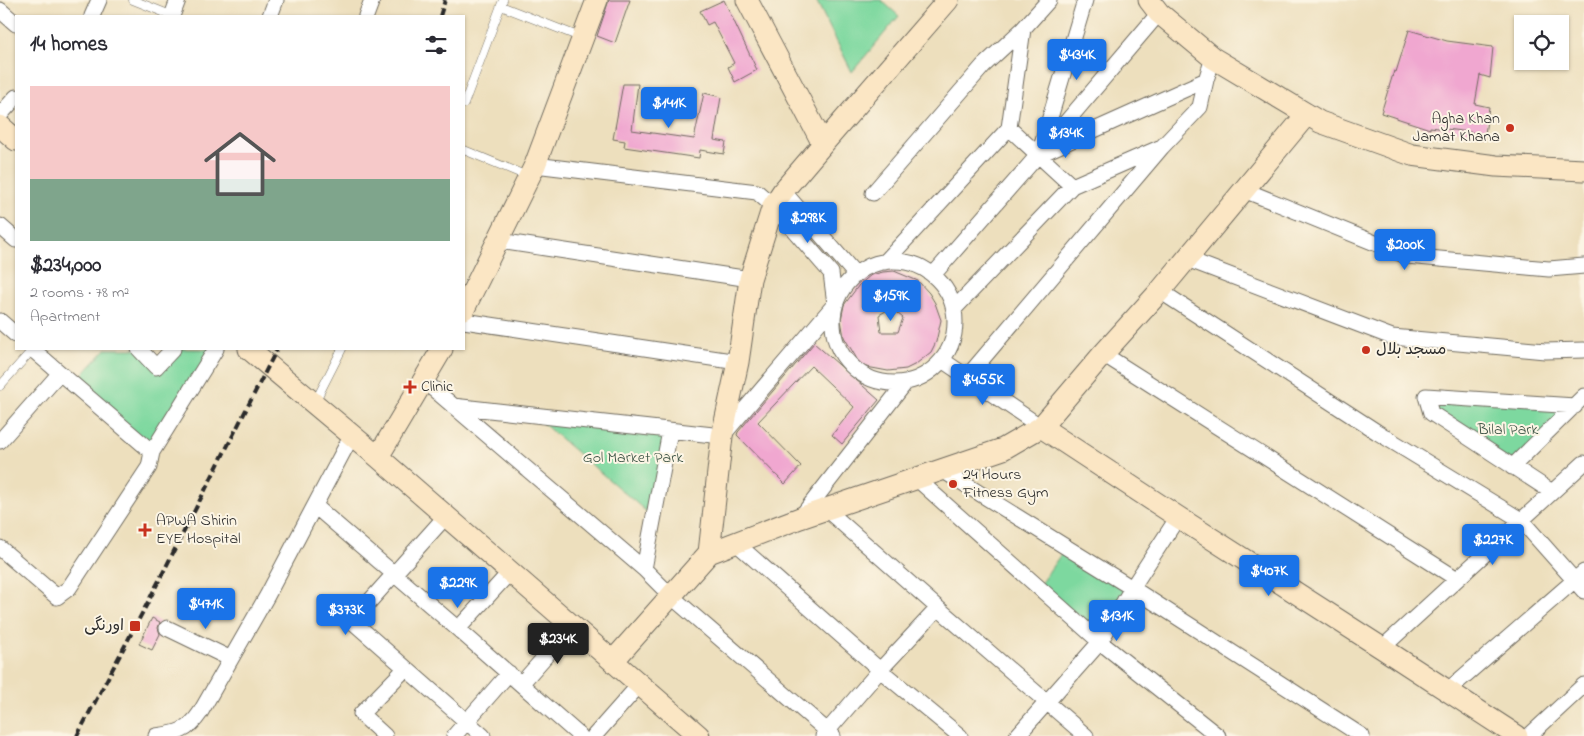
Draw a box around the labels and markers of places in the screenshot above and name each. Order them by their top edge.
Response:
pin: $434K [1042,38,1112,81]
pin: $141K [634,86,704,129]
place label: Agha Khan Jamat Khana [1413,107,1500,149]
pin: $134K [1031,116,1101,159]
marker: Agha Khan Jamat Khana [1504,122,1516,134]
pin: $298K [773,202,843,244]
pin: $200K [1370,228,1440,271]
pin: $159K [856,280,926,322]
place label: مسجد بلال [1376,338,1446,362]
marker: مسجد بلال [1360,344,1372,356]
pin: $455K [948,364,1018,406]
place label: Clinic [421,375,454,399]
marker: Clinic [403,380,417,394]
place label: 24 Hours Fitness Gym [962,463,1048,505]
marker: 24 Hours Fitness Gym [947,478,959,490]
place label: APWA Shirin EYE Hospital [156,509,241,551]
marker: APWA Shirin EYE Hospital [138,523,152,537]
pin: $227K [1458,524,1528,566]
pin: $407K [1234,554,1304,597]
pin: $229K [423,566,493,609]
pin: $471K [171,588,241,630]
pin: $373K [311,594,381,636]
pin: $131K [1082,600,1152,642]
place label: اورنگی [84,614,124,638]
marker: اورنگی [128,619,142,633]
pin: $234K [523,622,593,665]

